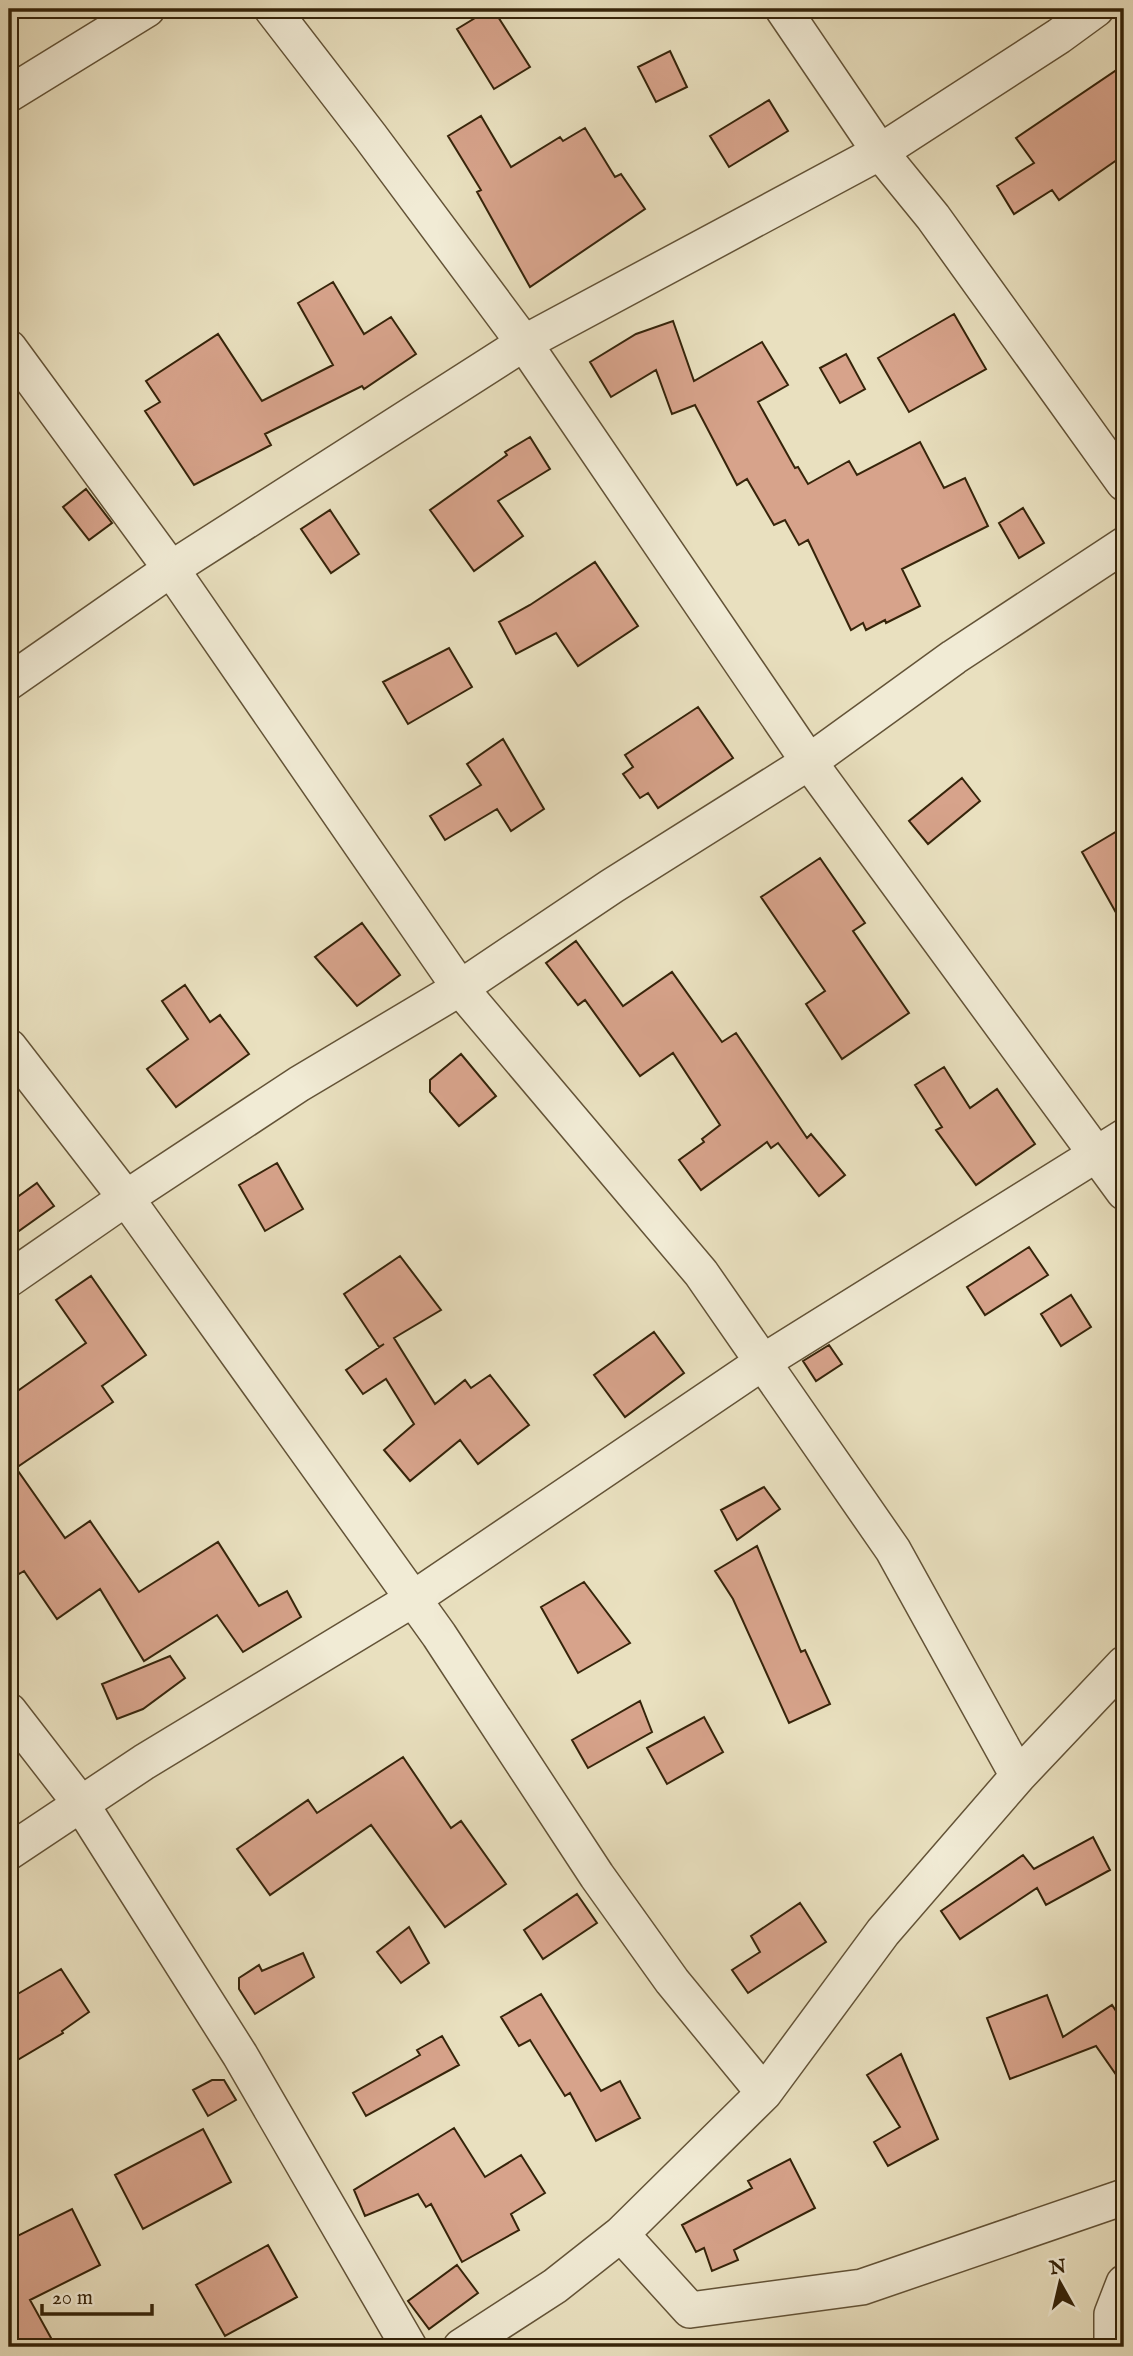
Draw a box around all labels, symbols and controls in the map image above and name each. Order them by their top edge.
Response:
north arrow [1024,2248,1094,2318]
text: N [1047,2255,1068,2281]
scale bar [42,2272,152,2316]
text: 20 m [52,2285,93,2312]

